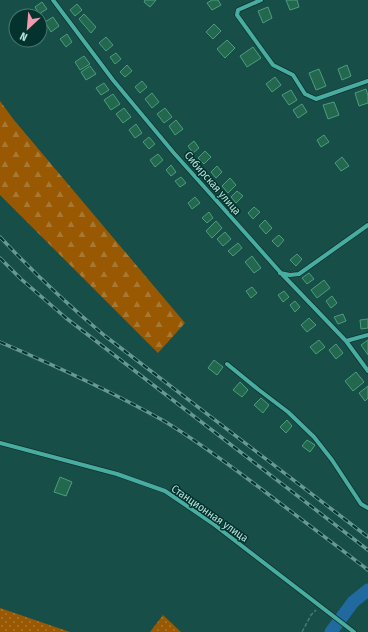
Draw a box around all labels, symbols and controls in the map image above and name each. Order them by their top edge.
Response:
north arrow [8,8,48,48]
text: N [18,29,30,44]
street label: Сибирская улица [182,149,244,218]
street label: Станционная улица [169,482,251,545]

